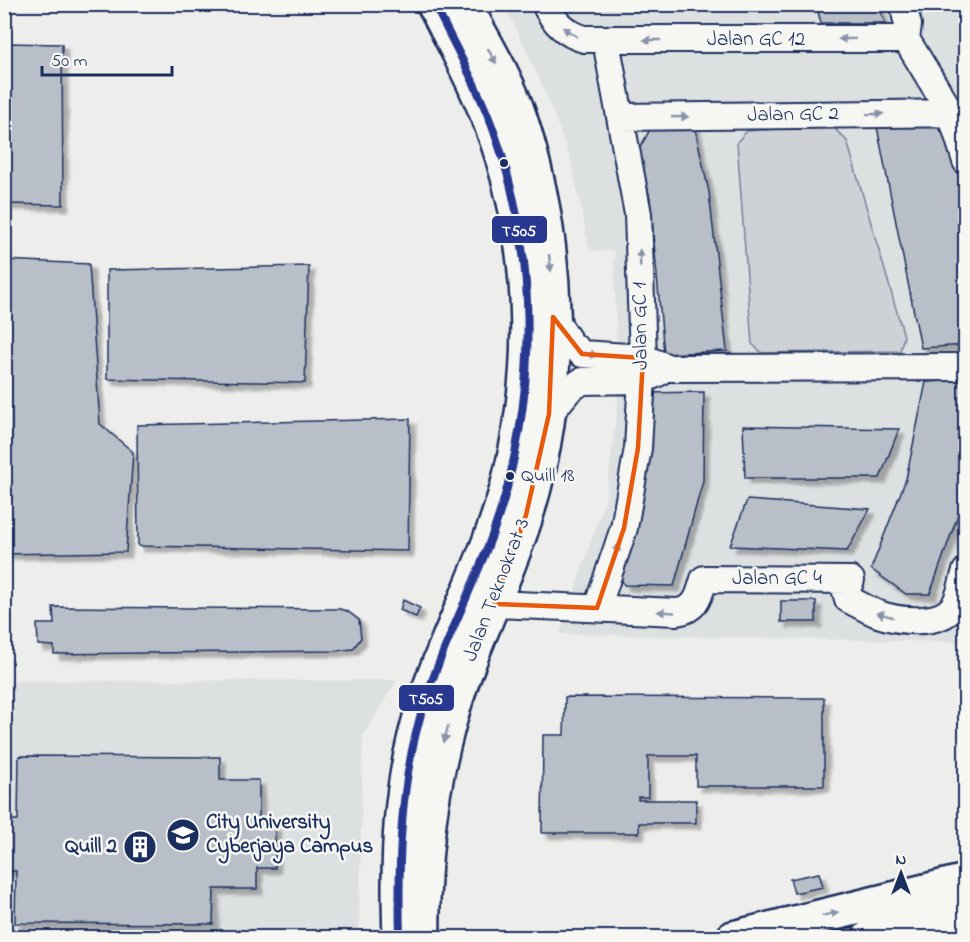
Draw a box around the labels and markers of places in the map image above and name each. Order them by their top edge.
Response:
unlabelled marker [498,157,510,169]
place label: Quill 18 [521,462,574,491]
marker: Quill 18 [504,470,516,482]
place label: City University Cyberjaya Campus [206,808,374,864]
school or university icon: City University Cyberjaya Campus [165,817,201,853]
building icon: Quill 2 [122,829,158,865]
place label: Quill 2 [65,832,118,862]

